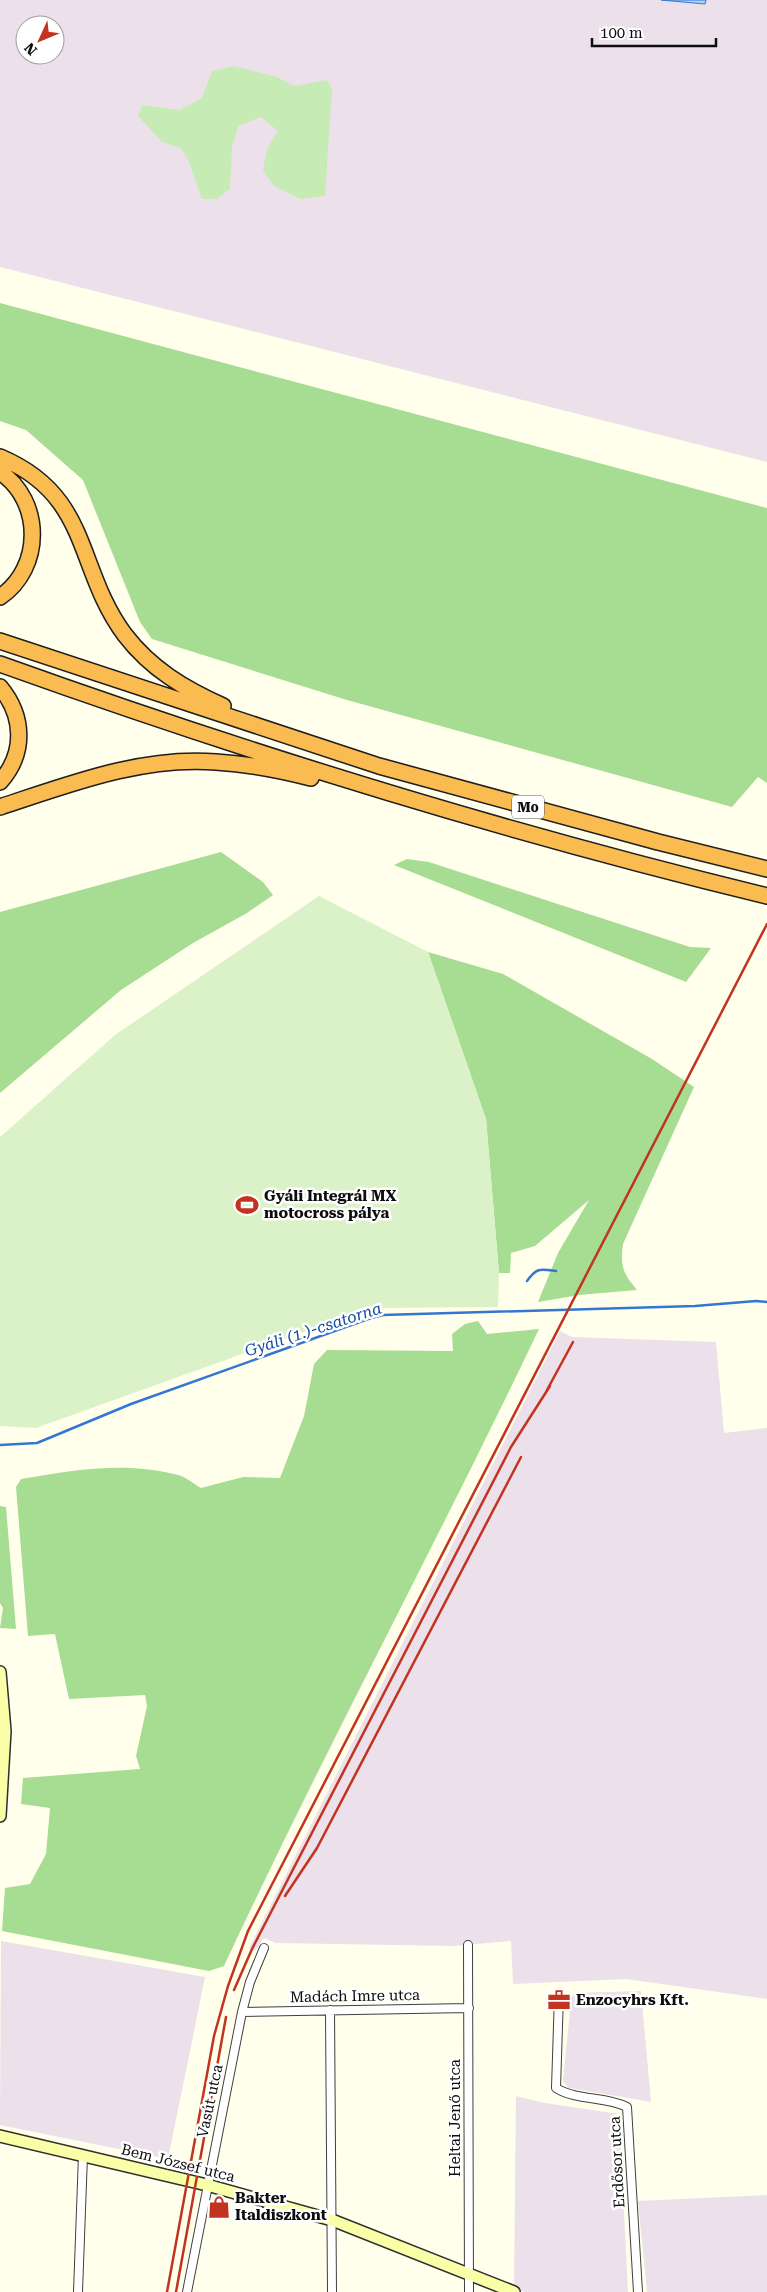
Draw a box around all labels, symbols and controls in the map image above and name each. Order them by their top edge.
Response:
north arrow [15,15,65,65]
scale bar [592,15,716,47]
text: 100 m [600,24,643,42]
text: N [21,39,40,58]
road number: M0 [512,796,544,819]
place label: Gyáli Integrál MX motocross pálya [264,1187,396,1222]
sports icon: Gyáli Integrál MX motocross pálya [234,1192,260,1218]
water label: Gyáli (1.)-csatorna [242,1298,384,1361]
street label: Madách Imre utca [290,1986,420,2006]
office icon: Enzocyhrs Kft. [546,1987,572,2013]
place label: Enzocyhrs Kft. [576,1991,689,2009]
street label: Heltai Jenő utca [446,2059,464,2177]
street label: Vasút utca [193,2063,227,2139]
street label: Erdősor utca [606,2116,628,2208]
street label: Bem József utca [119,2140,237,2186]
place label: Bakter Italdiszkont [235,2189,327,2224]
shop icon: Bakter Italdiszkont [206,2194,232,2220]

